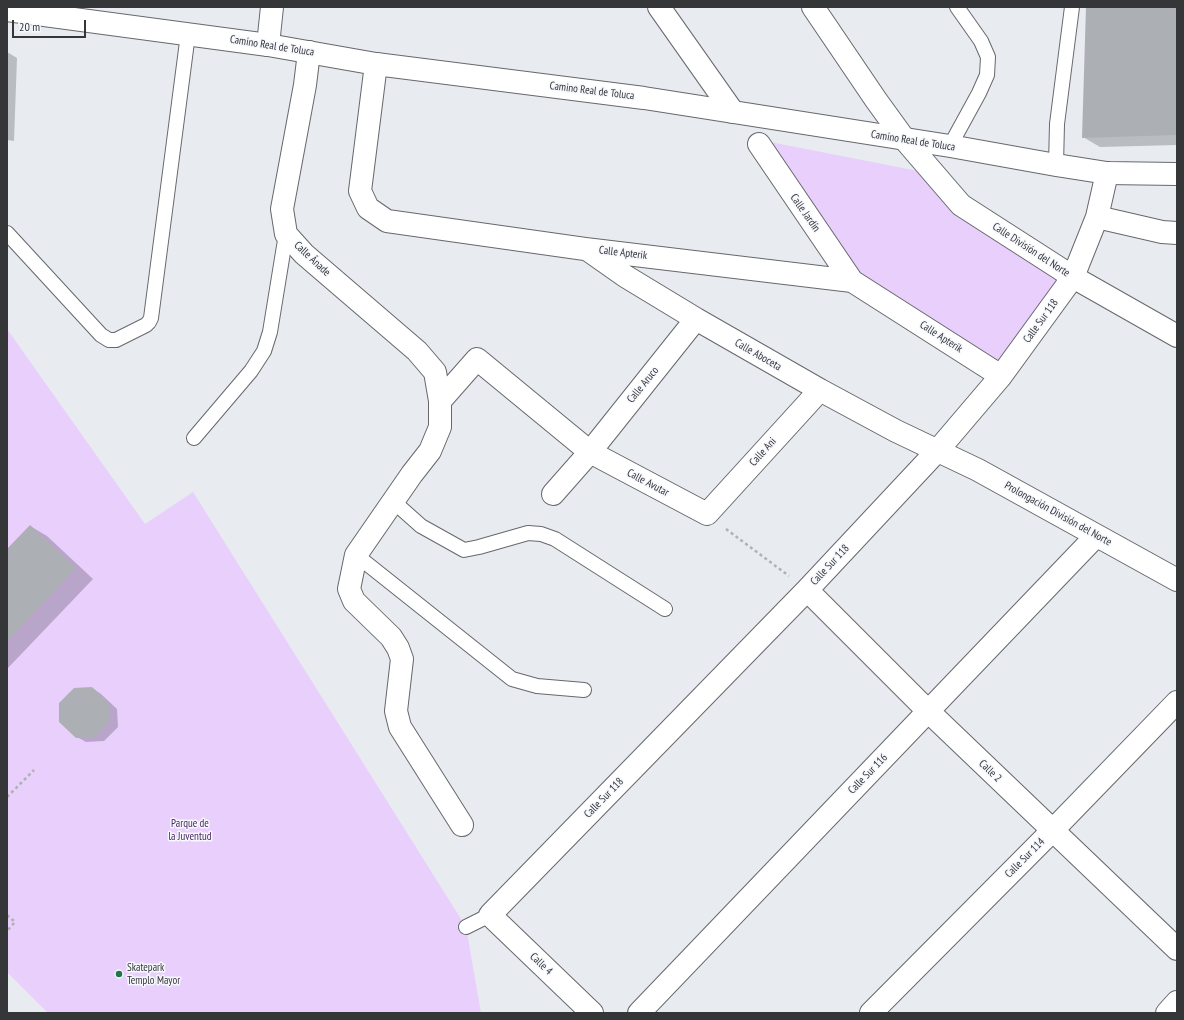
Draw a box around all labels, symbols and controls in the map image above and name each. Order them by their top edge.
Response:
scale bar [14,12,88,38]
text: 20 m [19,19,40,34]
street label: Camino Real de Toluca [229,33,315,59]
street label: Camino Real de Toluca [549,79,635,103]
street label: Camino Real de Toluca [870,128,956,154]
street label: Calle Jardín [787,191,823,235]
street label: Calle División del Norte [990,220,1072,280]
street label: Calle Ánade [291,239,333,279]
street label: Calle Apterik [598,243,648,263]
street label: Calle Sur 118 [1021,297,1061,345]
street label: Calle Apterik [917,318,965,356]
street label: Calle Aboceta [732,336,784,374]
street label: Calle Aruco [624,364,662,406]
street label: Calle Ani [747,435,779,469]
street label: Calle Avutar [625,466,671,500]
street label: Prolongación División del Norte [1002,479,1114,549]
street label: Calle Sur 118 [808,542,852,588]
street label: Calle Sur 116 [846,751,890,797]
street label: Calle 2 [976,757,1004,785]
street label: Calle Sur 118 [582,775,626,821]
park label: Parque de la Juventud [169,817,211,843]
street label: Calle Sur 114 [1002,835,1048,881]
street label: Calle 4 [527,950,555,978]
place label: Skatepark Templo Mayor [127,961,180,987]
marker: Skatepark Templo Mayor [114,969,124,979]

